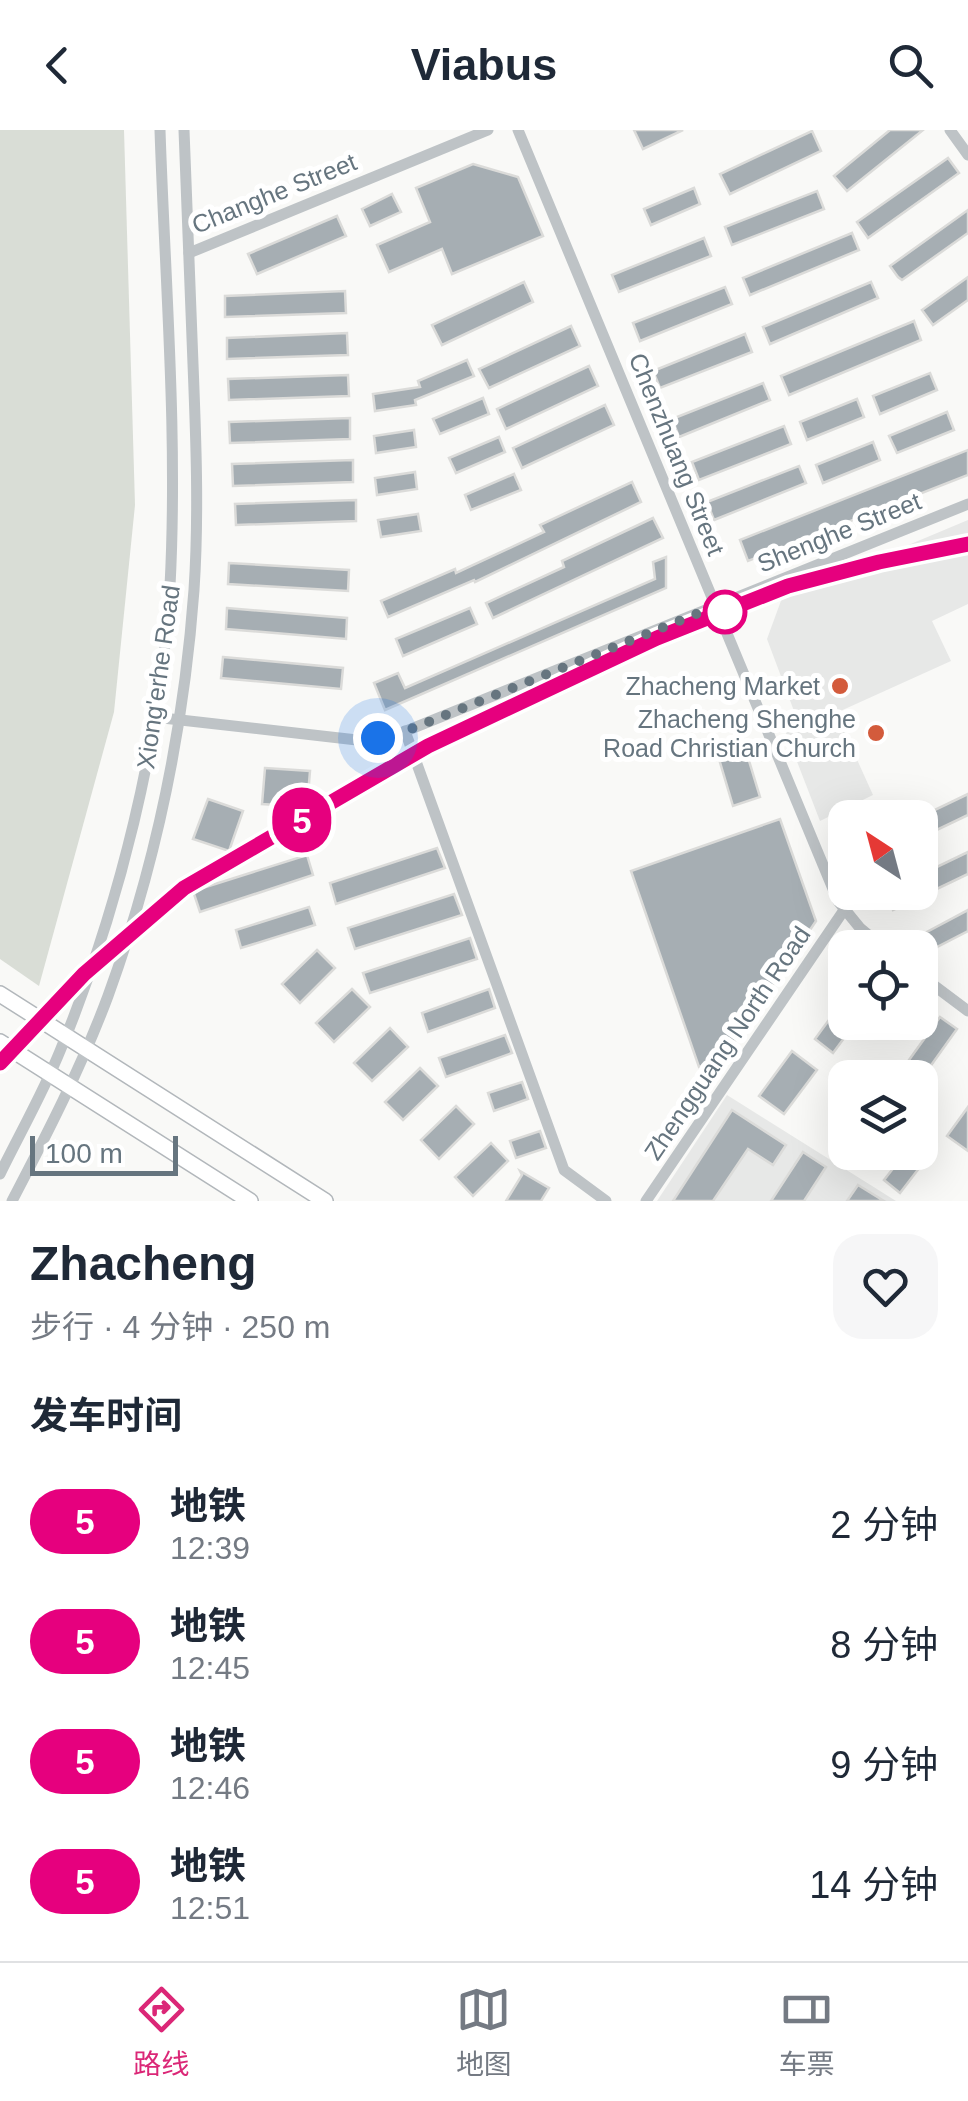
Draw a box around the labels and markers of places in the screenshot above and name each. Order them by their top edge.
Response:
unlabelled marker [704,591,746,633]
place label: Zhacheng Market [625,672,820,700]
marker: Zhacheng Market [829,675,851,697]
place label: Zhacheng Shenghe Road Christian Church [603,705,856,762]
marker: Zhacheng Shenghe Road Christian Church [865,722,887,744]

